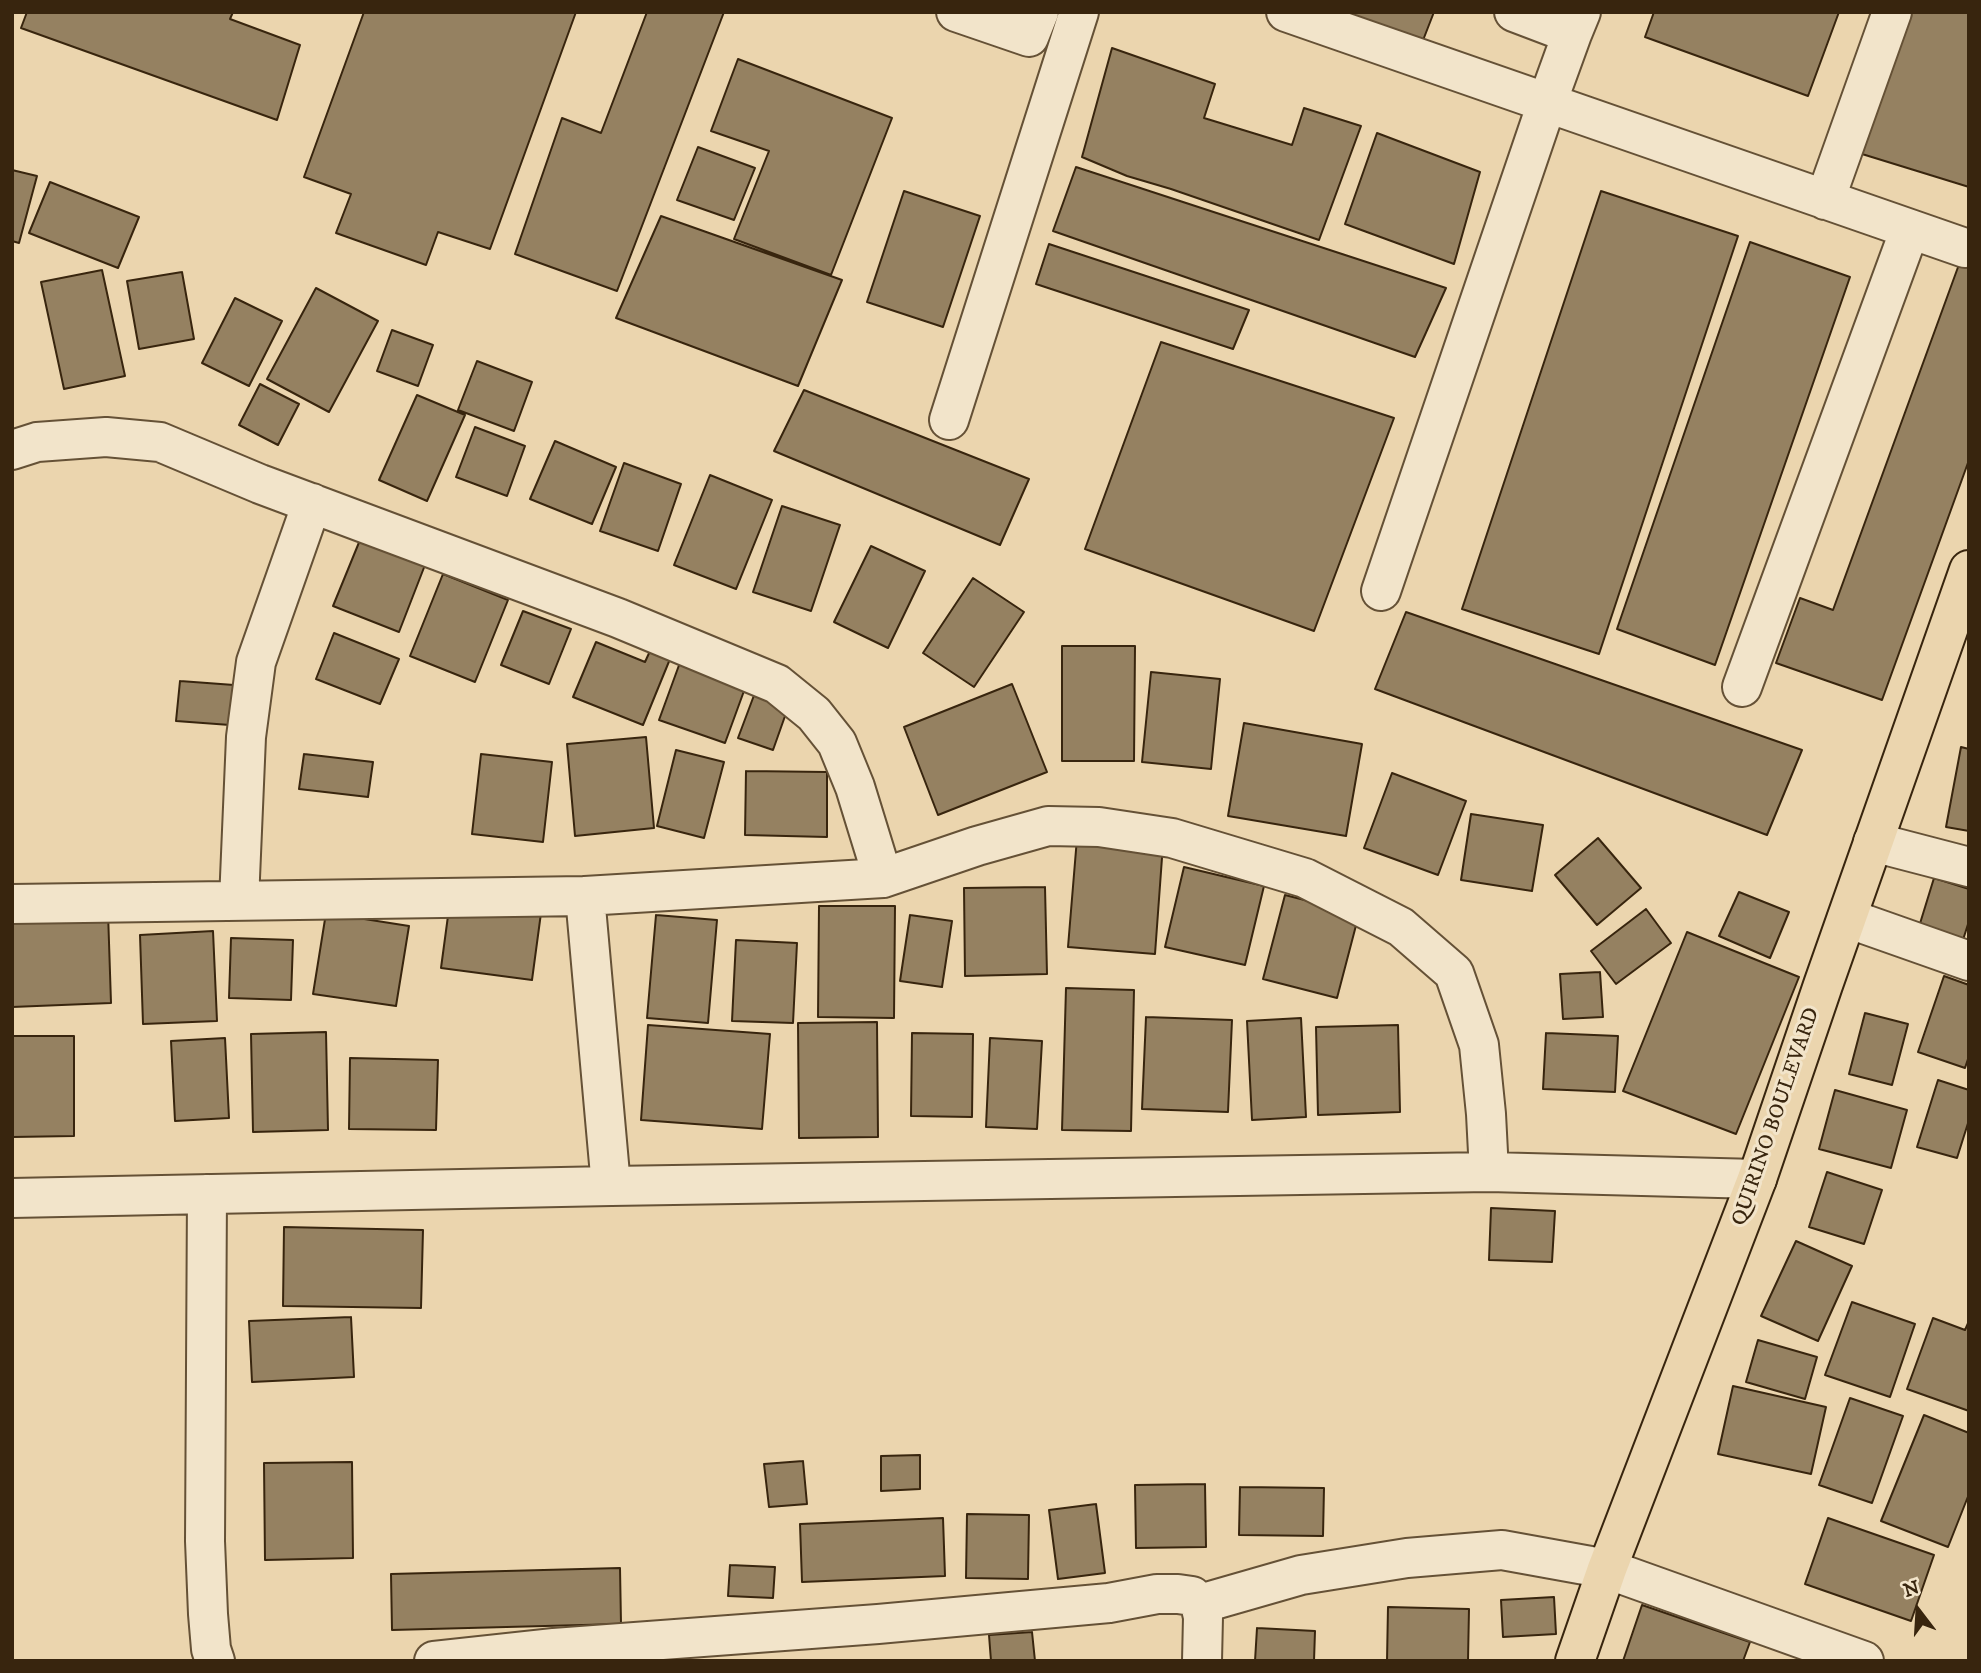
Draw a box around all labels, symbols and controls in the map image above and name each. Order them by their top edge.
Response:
street label: QUIRINO BOULEVARD [1728,1005,1826,1229]
north arrow [1883,1575,1953,1645]
text: N [1901,1576,1923,1603]

